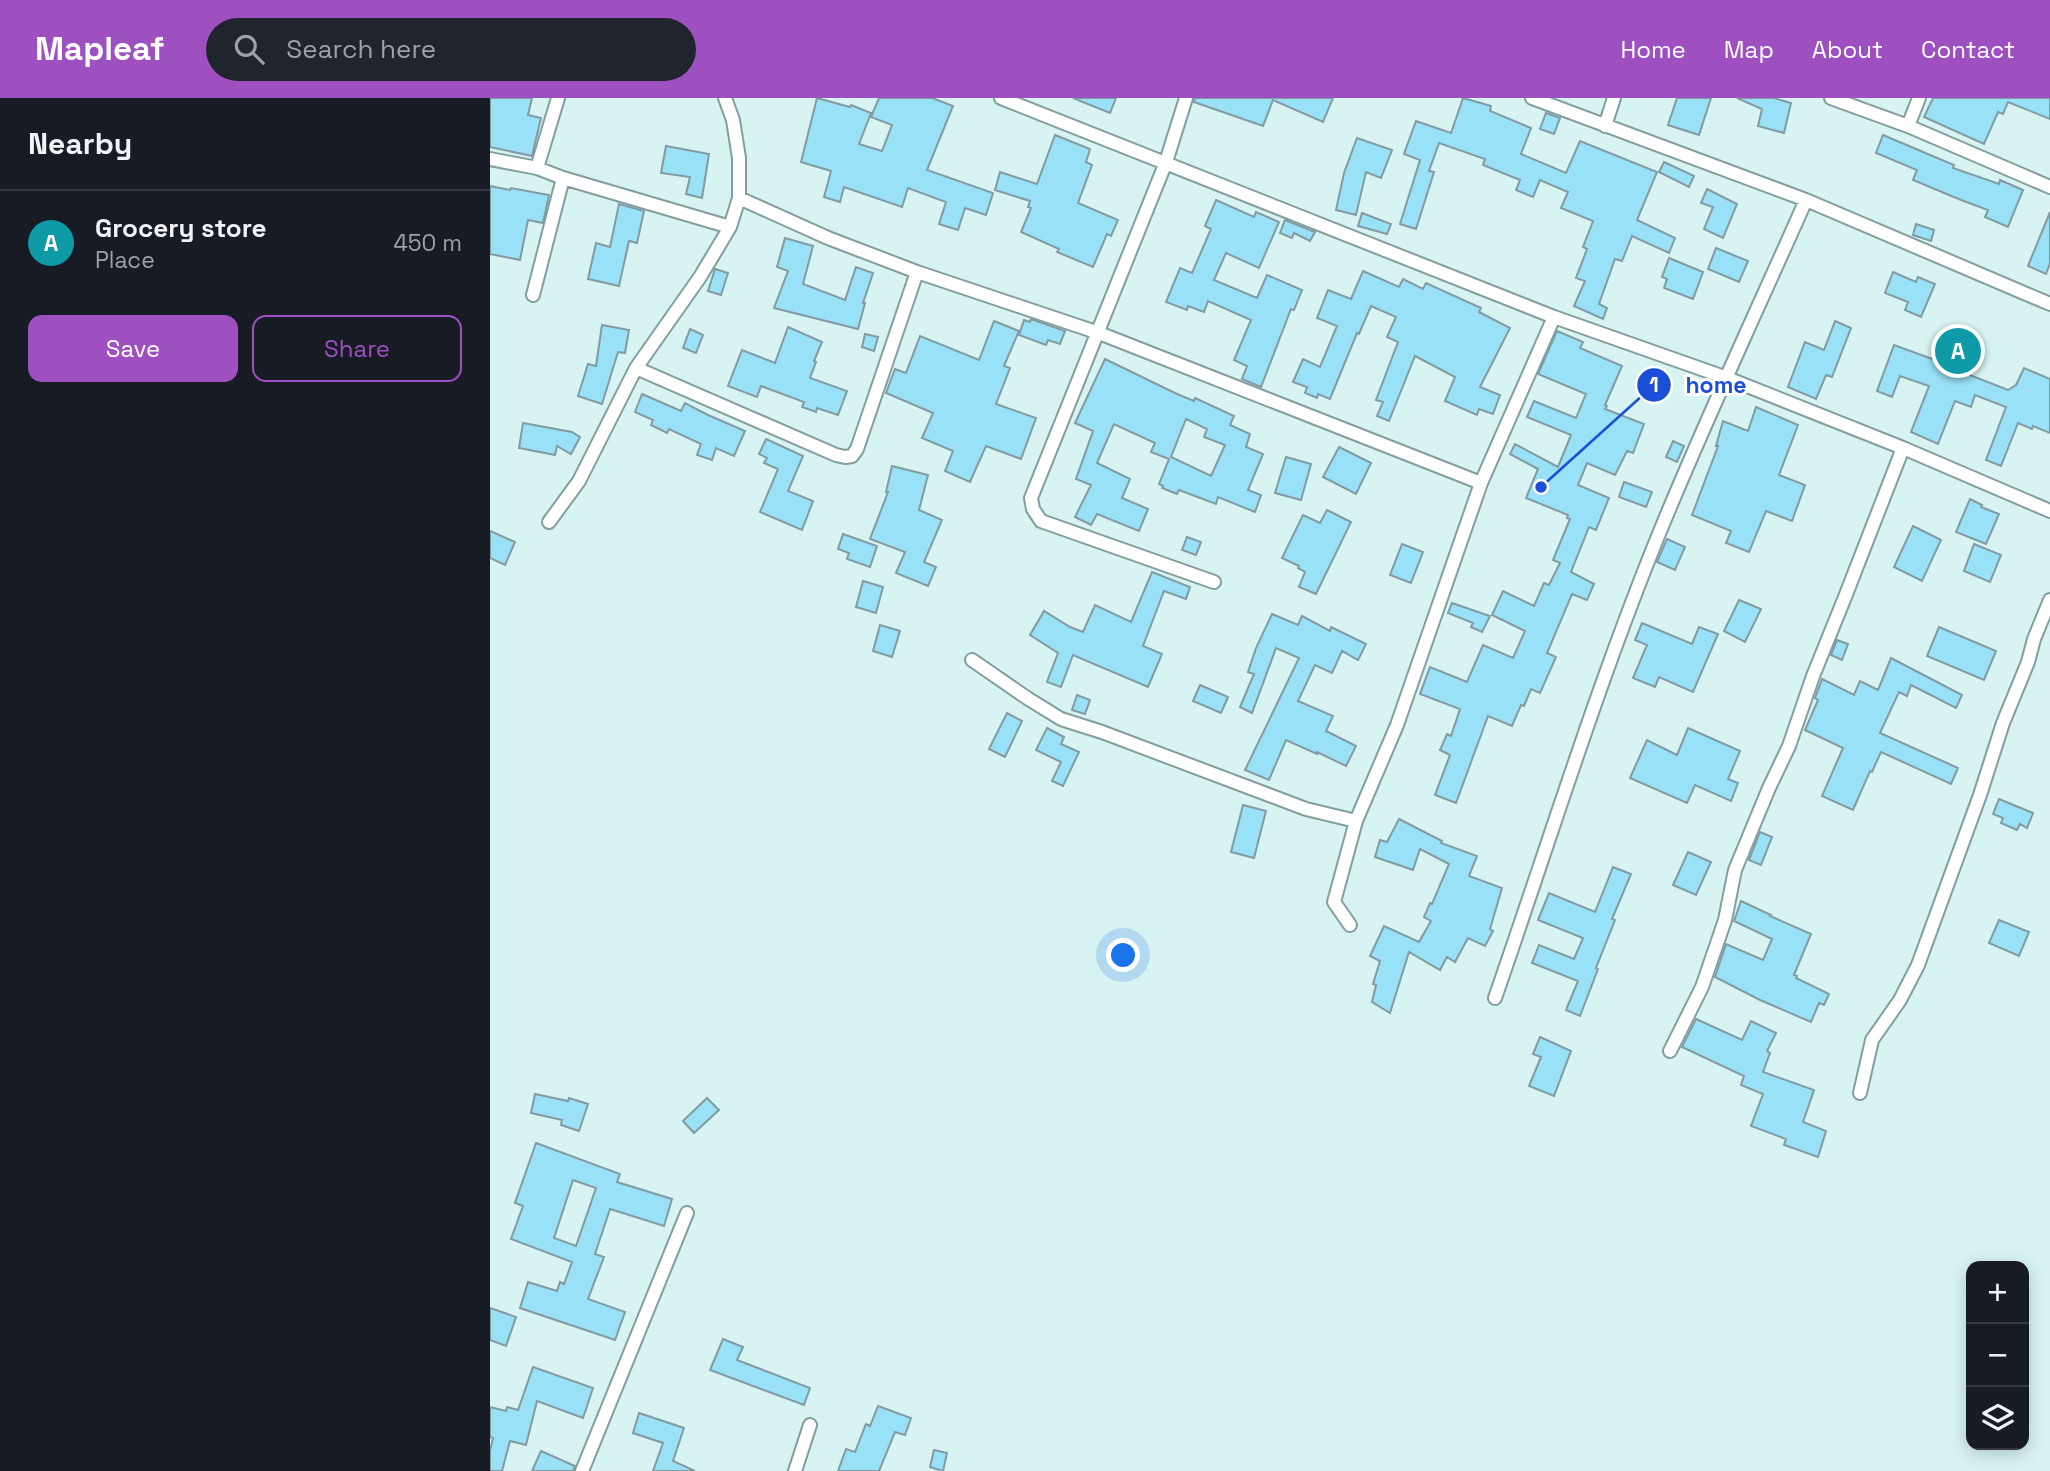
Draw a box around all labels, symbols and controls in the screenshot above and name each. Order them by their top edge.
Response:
search box [206,18,696,81]
text: Mapleaf [35,28,164,70]
icon: search [230,30,268,68]
text: Search here [286,32,436,66]
text: Home [1620,34,1686,65]
text: Map [1724,34,1774,65]
text: About [1812,34,1883,65]
text: Contact [1921,34,2015,65]
text: Nearby [28,124,132,163]
text: Grocery store [95,211,267,245]
text: A [44,228,58,258]
text: 450 m [393,228,462,258]
text: Place [95,245,155,275]
button: Save [28,315,238,382]
button: Share [252,315,462,382]
pin: A [1935,325,1981,377]
callout: home [1636,363,1760,407]
text: home [1685,370,1747,400]
text: 1 [1649,371,1659,398]
your location [1106,938,1140,972]
map controls [1966,1261,2029,1450]
button: + [1966,1261,2029,1324]
button: − [1966,1324,2029,1387]
button: layers [1966,1387,2029,1450]

